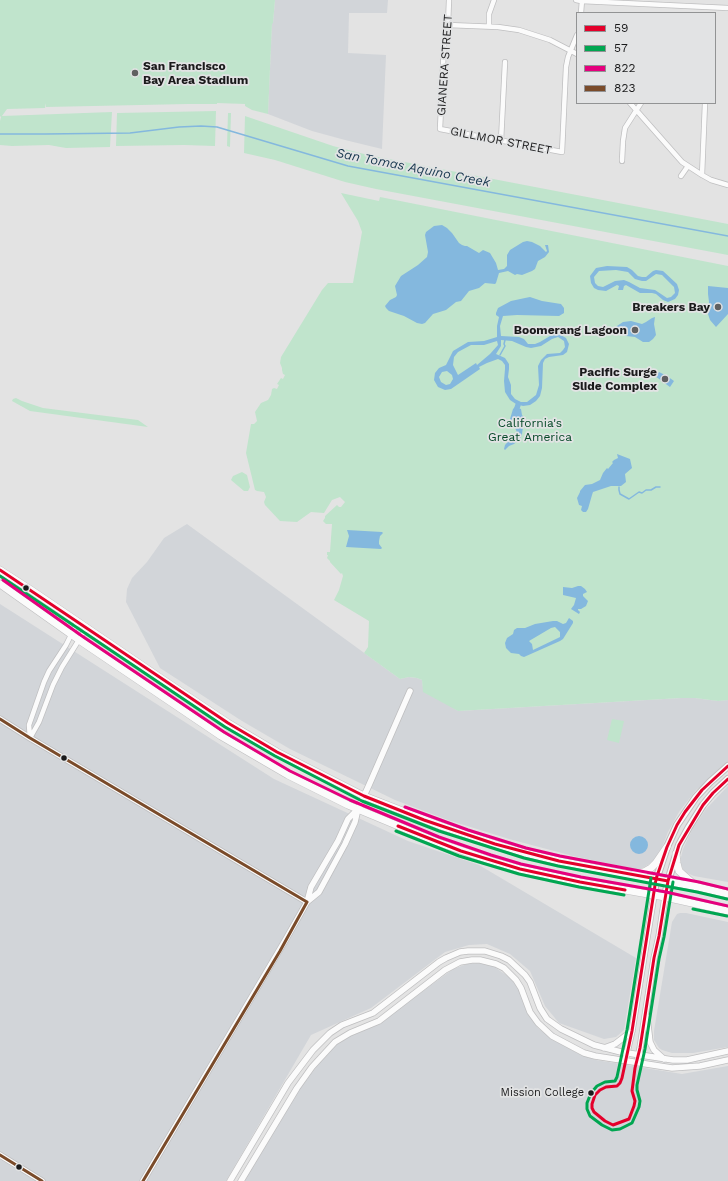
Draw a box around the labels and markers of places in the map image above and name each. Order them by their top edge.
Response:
place label: San Francisco Bay Area Stadium [143,59,248,87]
marker: San Francisco Bay Area Stadium [130,68,140,78]
place label: Breakers Bay [632,300,710,314]
marker: Breakers Bay [713,302,723,312]
place label: Boomerang Lagoon [514,323,627,337]
marker: Boomerang Lagoon [630,325,640,335]
place label: Pacific Surge Slide Complex [572,365,657,393]
marker: Pacific Surge Slide Complex [660,374,670,384]
unlabelled marker [21,583,31,593]
unlabelled marker [59,753,69,763]
place label: Mission College [501,1086,584,1100]
marker: Mission College [586,1088,596,1098]
unlabelled marker [14,1162,24,1172]

